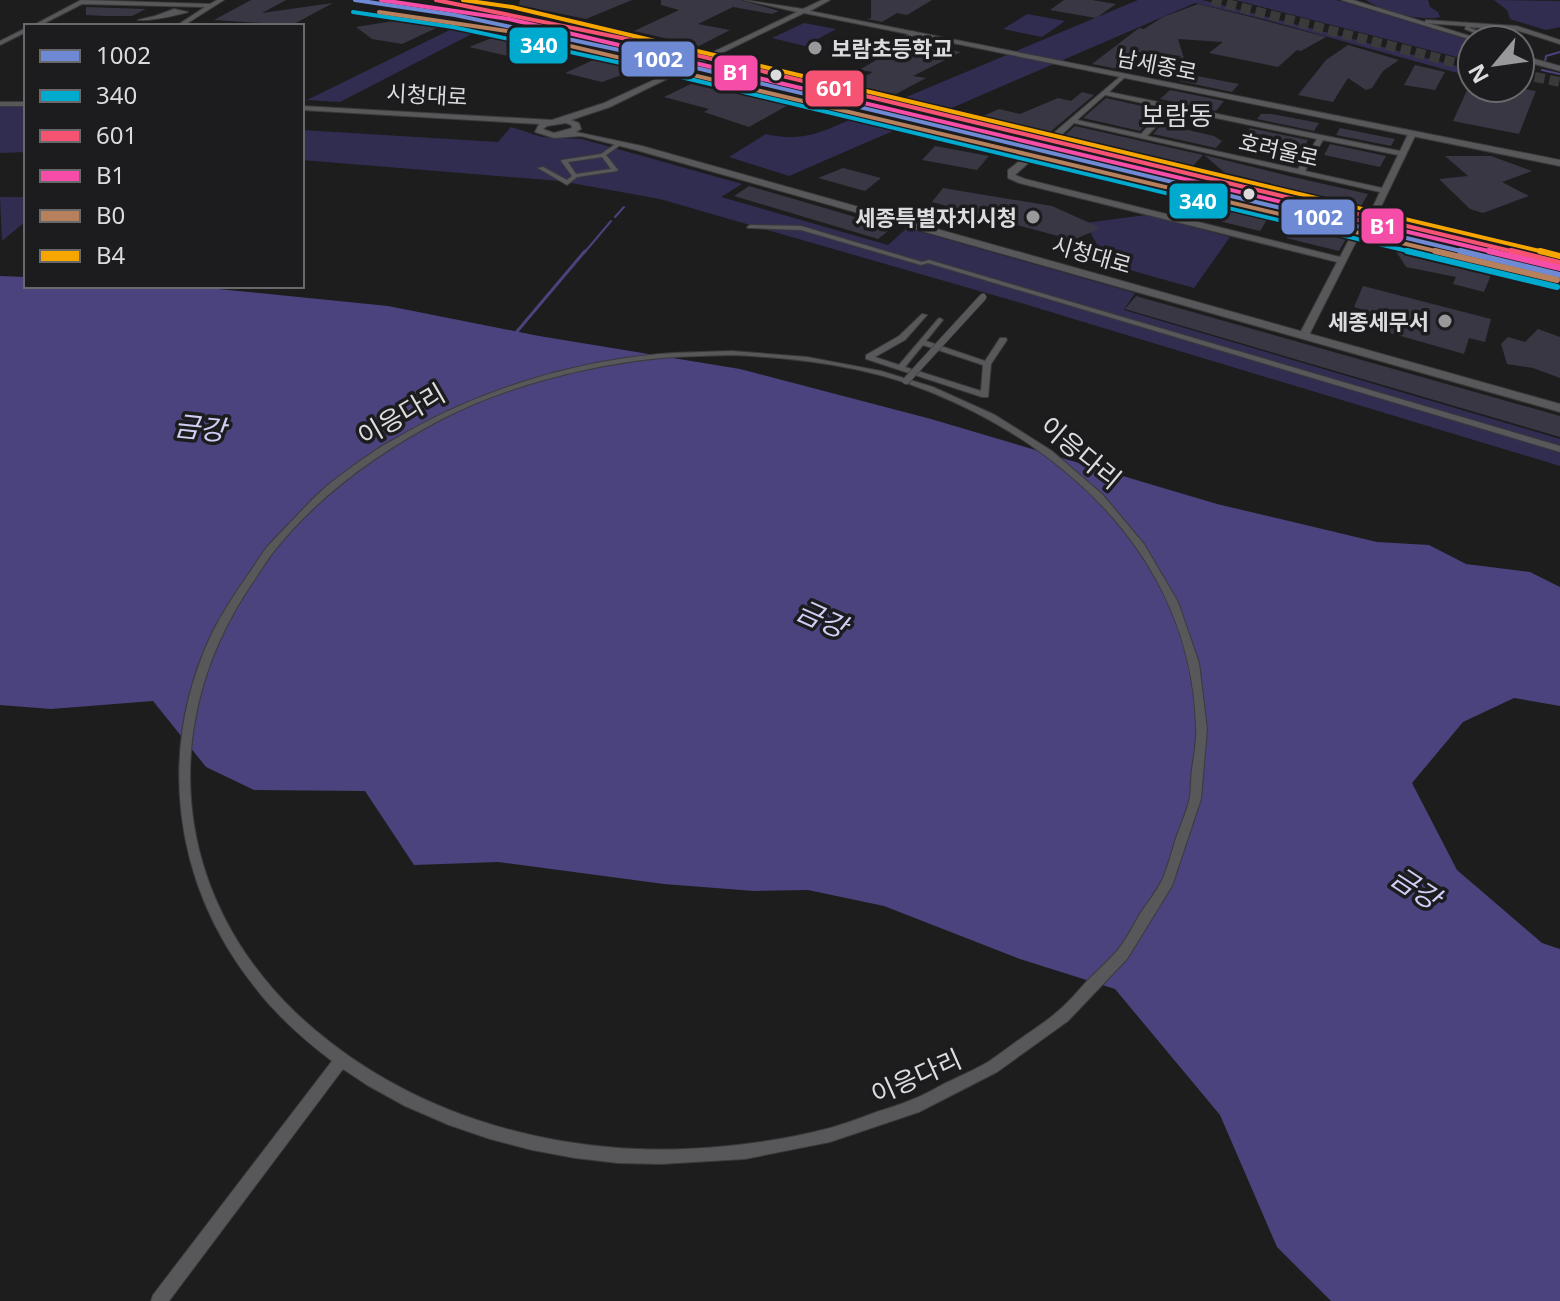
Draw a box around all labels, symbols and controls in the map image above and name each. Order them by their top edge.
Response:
legend [24,24,304,288]
north arrow [1456,24,1536,104]
line badge: 340 [508,26,569,65]
text: 340 [520,29,558,59]
place label: 보람초등학교 [831,33,952,63]
text: 1002 [96,38,151,71]
marker: 보람초등학교 [806,39,824,57]
line badge: 1002 [620,40,696,78]
street label: 남세종로 [1114,42,1200,86]
text: 1002 [633,43,683,73]
line badge: B1 [713,54,759,92]
text: B1 [722,56,750,86]
text: N [1460,59,1495,89]
unlabelled marker [768,67,784,83]
line badge: 601 [804,69,865,108]
text: 601 [816,72,854,102]
street label: 시청대로 [386,77,468,111]
text: 340 [96,78,137,111]
district label: 보람동 [1141,97,1213,133]
text: 601 [96,118,137,151]
street label: 호려울로 [1236,125,1322,173]
text: B1 [96,158,125,191]
line badge: 340 [1168,182,1229,220]
text: 340 [1179,185,1217,215]
unlabelled marker [1241,186,1257,202]
text: B0 [96,198,125,231]
line badge: 1002 [1280,198,1356,236]
text: 1002 [1293,201,1343,231]
place label: 세종특별자치시청 [855,202,1017,232]
line badge: B1 [1360,207,1405,245]
marker: 세종특별자치시청 [1024,208,1042,226]
text: B1 [1369,210,1397,240]
street label: 시청대로 [1049,228,1135,280]
text: B4 [96,238,126,271]
place label: 세종세무서 [1328,306,1429,336]
marker: 세종세무서 [1436,312,1454,330]
street label: 이응다리 [351,374,451,454]
water label: 금강 [172,405,231,449]
street label: 이응다리 [1033,407,1129,497]
water label: 금강 [791,590,856,647]
water label: 금강 [1384,857,1451,919]
street label: 이응다리 [865,1040,967,1112]

